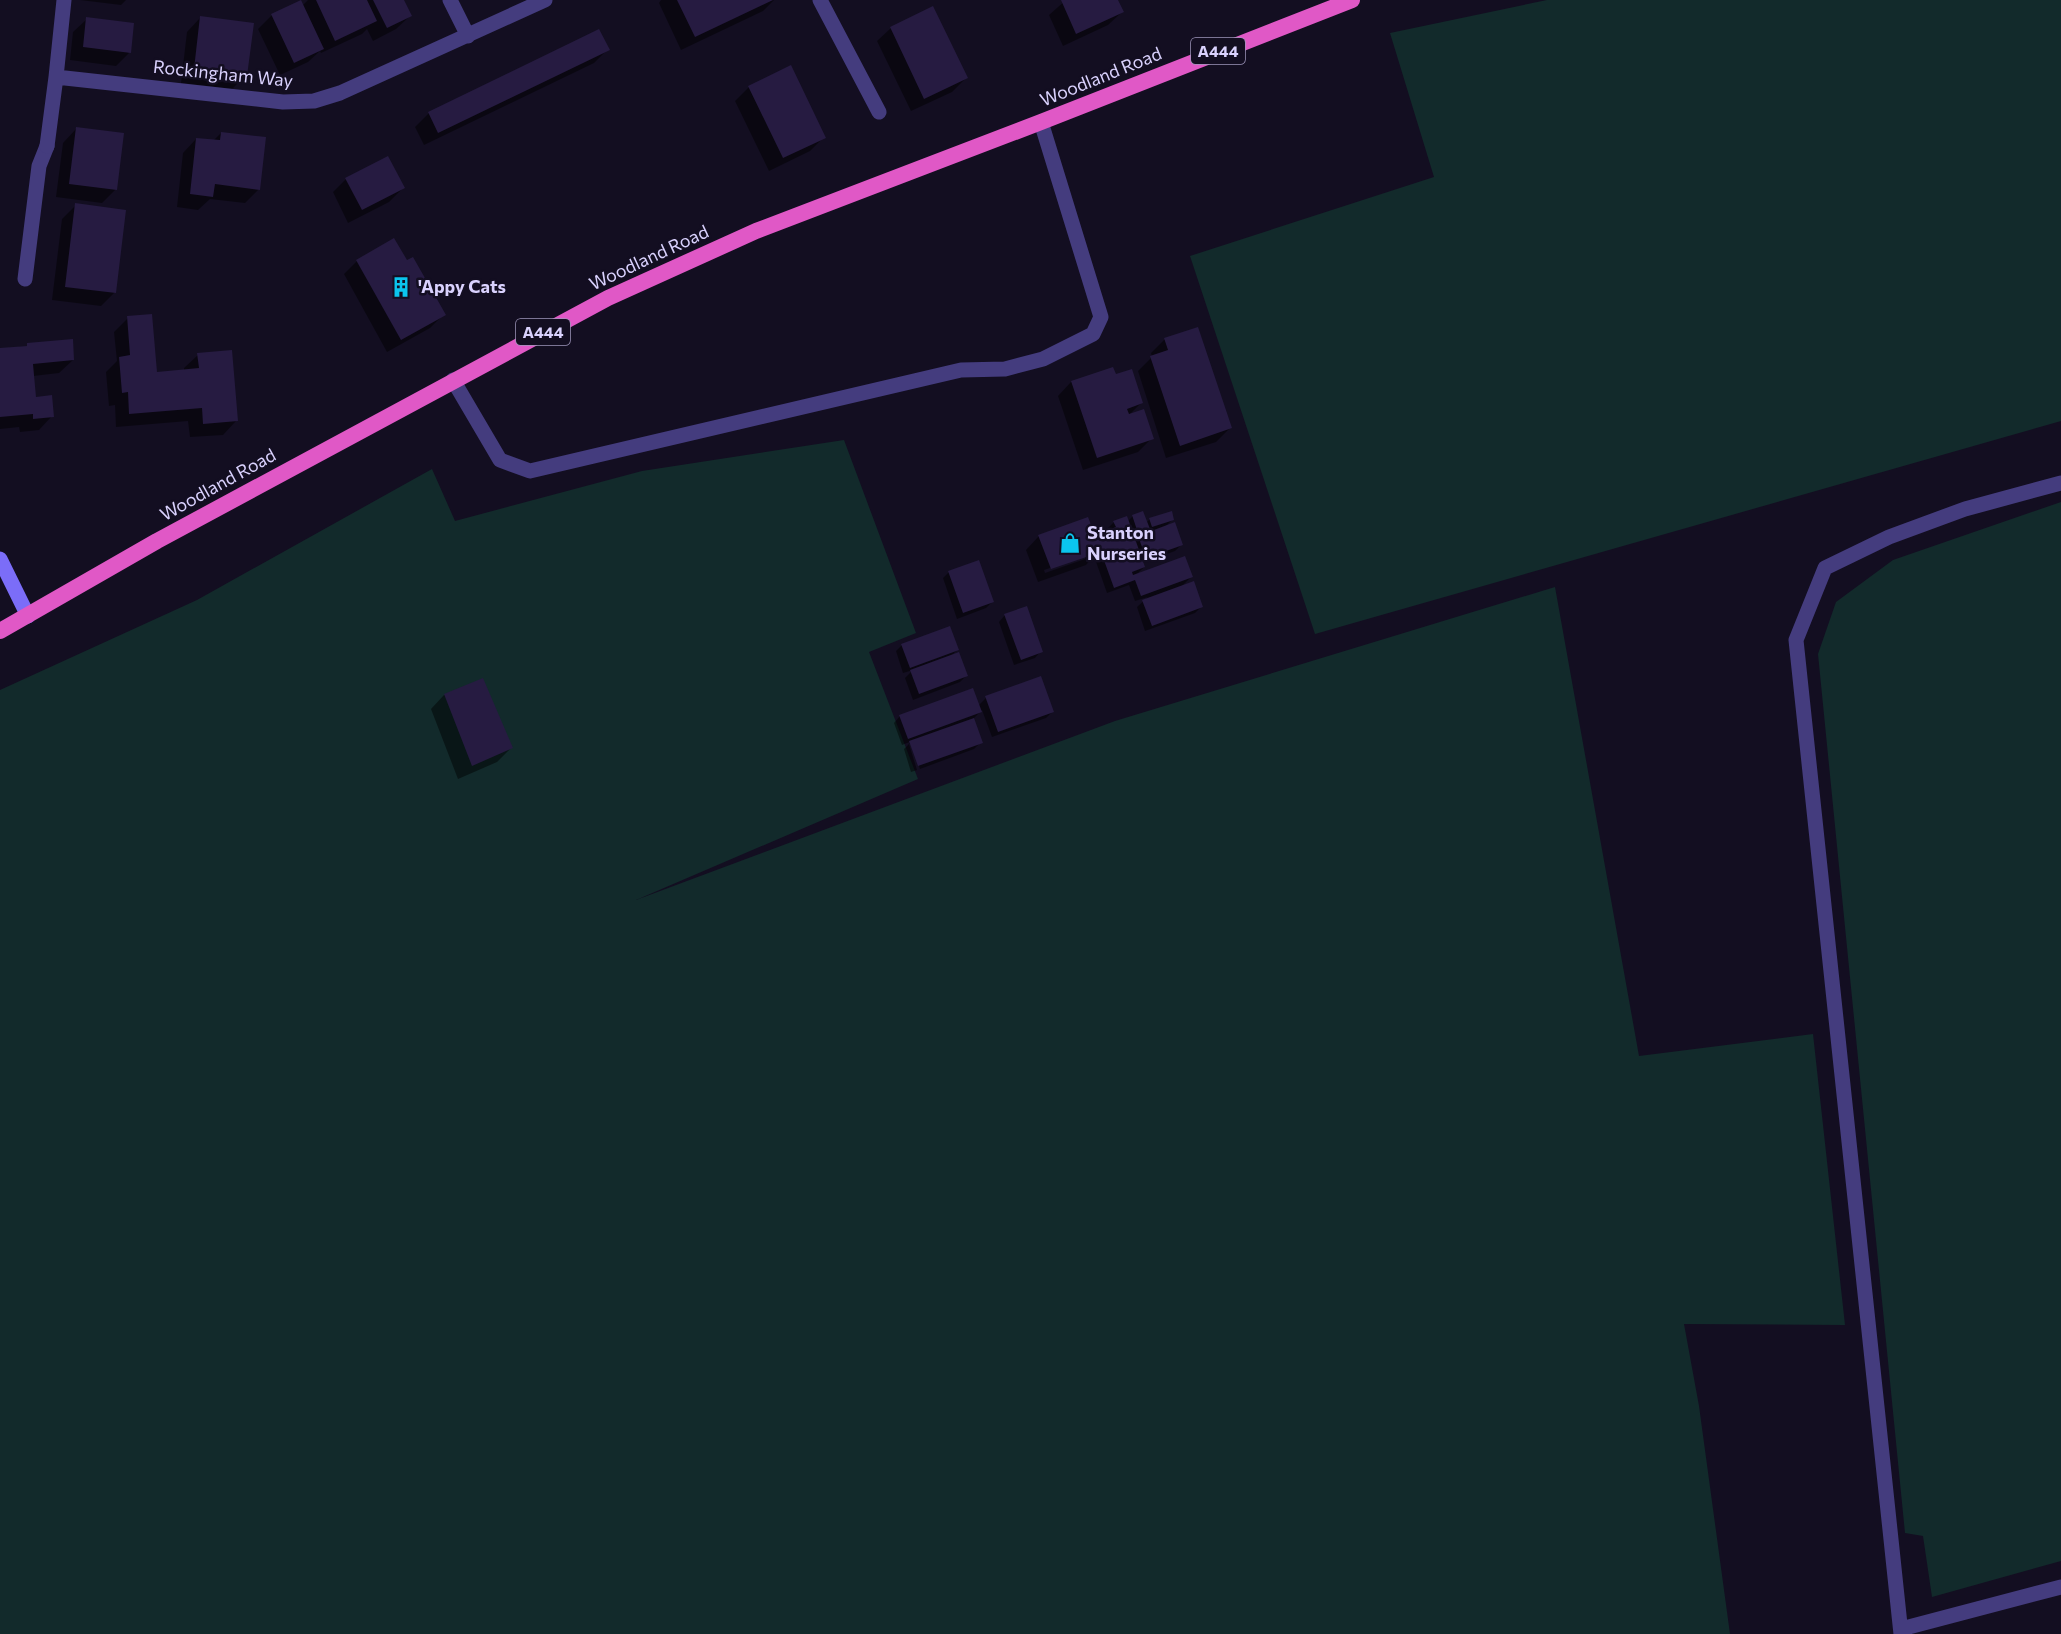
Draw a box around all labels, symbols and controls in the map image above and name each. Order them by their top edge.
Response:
road number: A444 [1191,38,1245,64]
street label: Woodland Road [1037,42,1165,110]
street label: Rockingham Way [152,55,294,91]
street label: Woodland Road [585,220,712,294]
building icon: 'Appy Cats [389,275,413,299]
place label: 'Appy Cats [418,275,506,297]
road number: A444 [516,319,570,345]
street label: Woodland Road [156,443,279,525]
place label: Stanton Nurseries [1087,521,1166,564]
shop icon: Stanton Nurseries [1058,531,1082,555]

